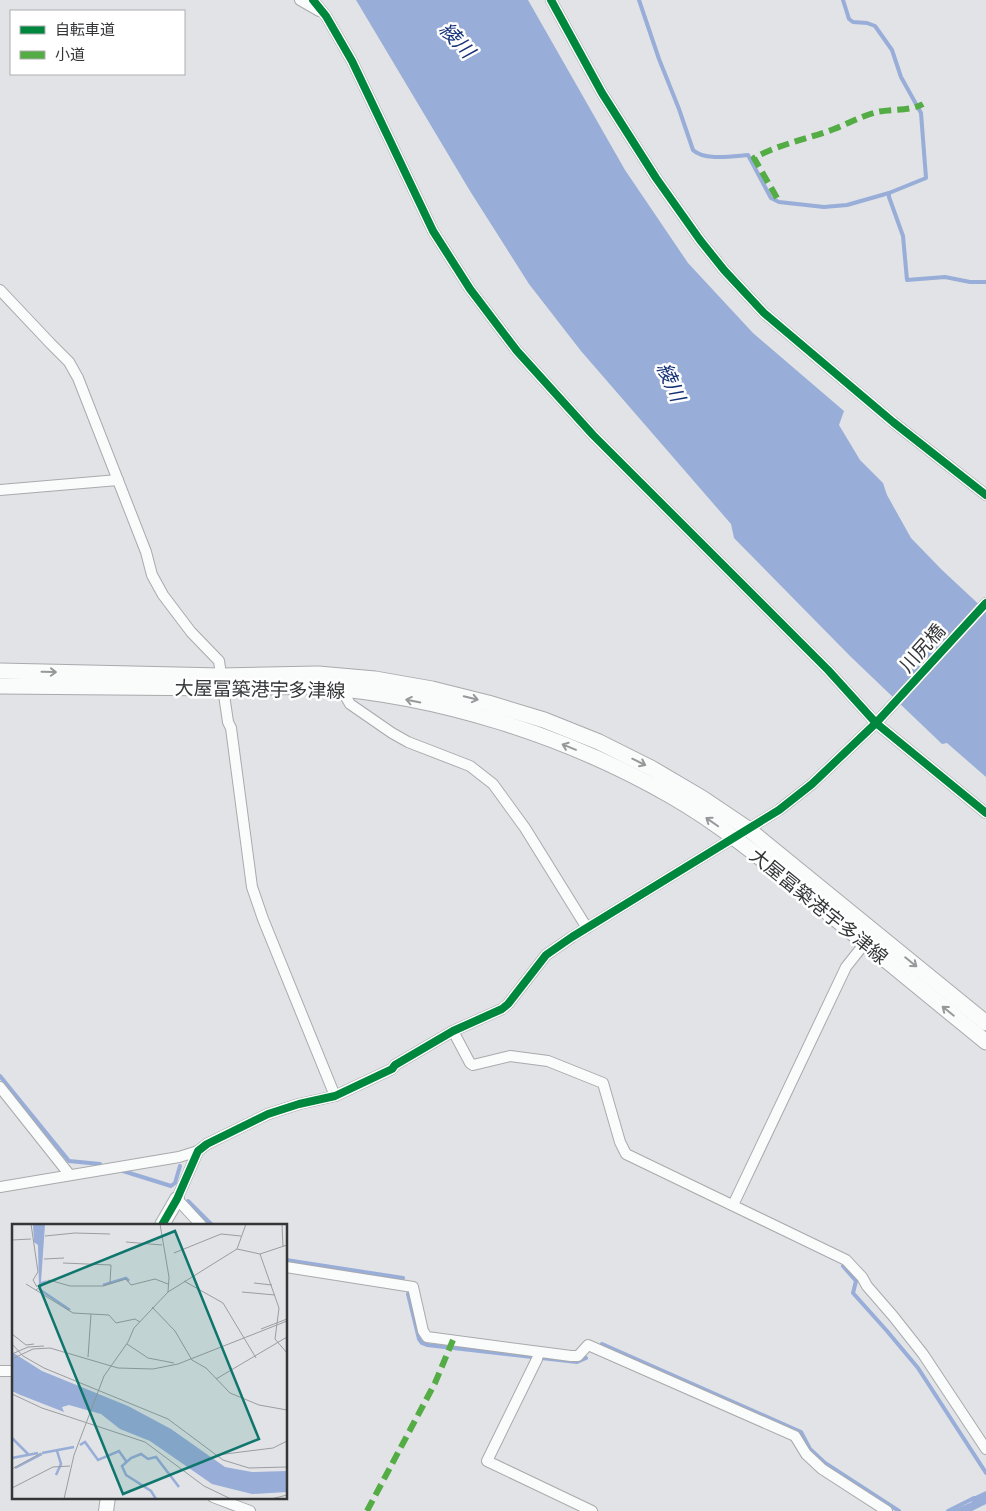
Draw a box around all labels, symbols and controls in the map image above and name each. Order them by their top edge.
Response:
legend [10,10,185,75]
water label: 綾川 [435,19,479,64]
text: 自転車道 [55,22,115,38]
text: 小道 [55,47,85,63]
water label: 綾川 [653,360,689,407]
street label: 川尻橋 [896,621,949,677]
one-way arrow [40,668,56,677]
street label: 大屋冨築港宇多津線 [174,678,346,701]
one-way arrow [463,694,479,704]
one-way arrow [405,696,421,705]
one-way arrow [562,741,577,751]
one-way arrow [632,757,647,767]
one-way arrow [705,817,719,827]
street label: 大屋冨築港宇多津線 [746,844,892,968]
one-way arrow [904,956,917,967]
one-way arrow [942,1006,955,1017]
inset map [12,1224,288,1498]

